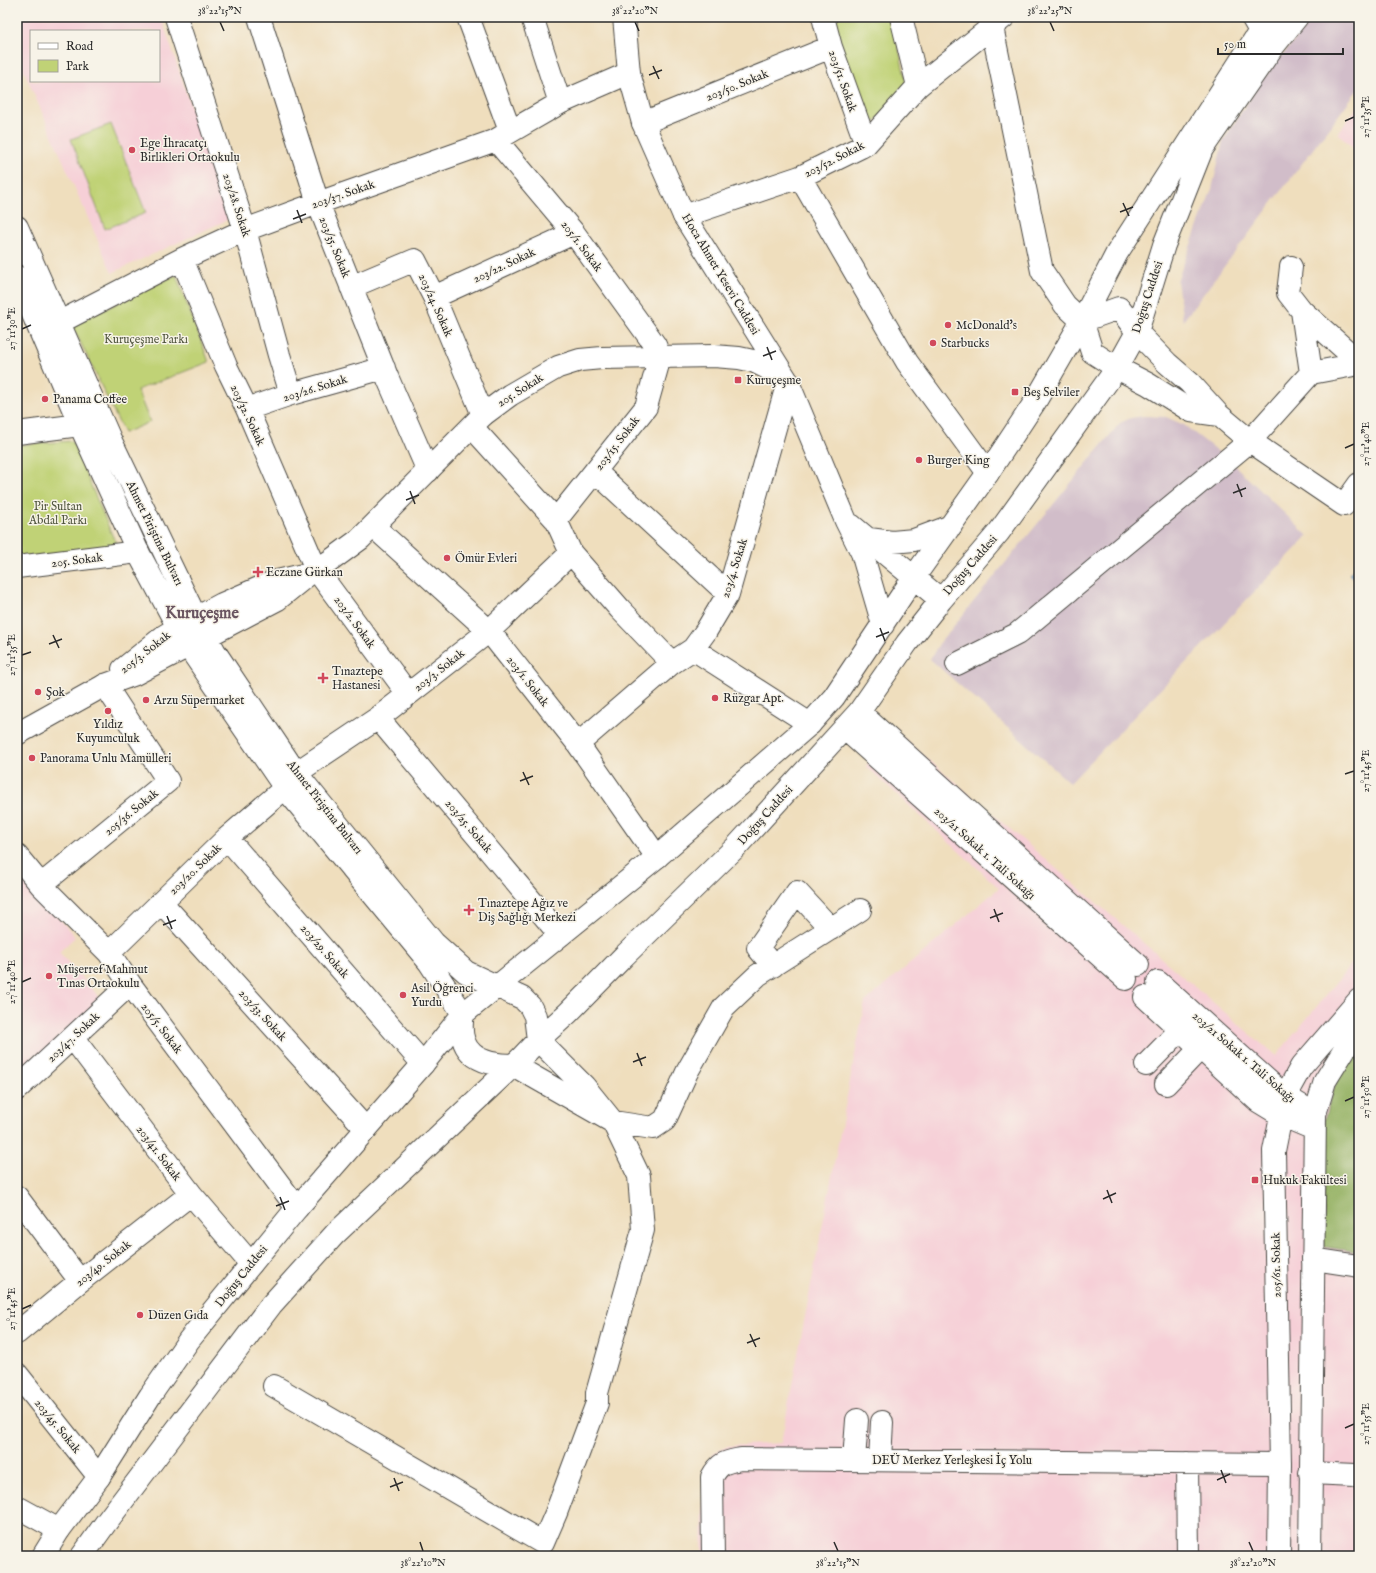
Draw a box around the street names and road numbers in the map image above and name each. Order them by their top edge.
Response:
street label: 203/51. Sokak [825,48,860,115]
street label: 203/50. Sokak [704,66,771,105]
street label: 203/52. Sokak [801,138,867,181]
street label: 203/28. Sokak [219,171,254,239]
street label: 203/37. Sokak [310,176,377,212]
street label: Hoca Ahmet Yesevi Caddesi [678,211,763,338]
street label: 203/35. Sokak [315,214,354,281]
street label: 205/1. Sokak [557,218,606,275]
street label: 203/22. Sokak [471,244,538,286]
street label: Doğuş Caddesi [1129,259,1166,335]
street label: 203/24. Sokak [415,271,456,340]
street label: 205. Sokak [494,370,547,410]
street label: 203/26. Sokak [281,371,350,405]
street label: 203/32. Sokak [227,382,269,449]
street label: 203/15. Sokak [592,413,644,473]
street label: Ahmet Piriştina Bulvarı [122,477,186,588]
street label: Doğuş Caddesi [940,532,1001,599]
street label: 203/4. Sokak [718,536,751,600]
street label: 205. Sokak [51,550,104,571]
street label: 203/2. Sokak [330,593,379,652]
street label: 205/3. Sokak [117,628,174,677]
street label: 203/3. Sokak [411,646,468,695]
street label: 203/1. Sokak [503,653,552,710]
street label: Ahmet Piriştina Bulvarı [283,757,366,857]
street label: Doğuş Caddesi [735,782,796,848]
street label: 205/36. Sokak [101,786,162,839]
street label: 203/25. Sokak [442,796,496,857]
street label: 203/21 Sokak 1. Tali Sokağı [931,804,1039,903]
street label: 203/20. Sokak [166,840,225,898]
street label: 203/29. Sokak [297,921,353,982]
street label: 203/33. Sokak [235,986,290,1045]
street label: 205/5. Sokak [138,1000,186,1057]
street label: 203/47. Sokak [44,1009,103,1066]
street label: 203/21 Sokak 1. Tali Sokağı [1189,1009,1298,1106]
street label: 203/41. Sokak [133,1123,185,1185]
street label: 205/61. Sokak [1268,1232,1285,1298]
street label: 203/49. Sokak [72,1237,135,1290]
street label: Doğuş Caddesi [212,1242,271,1310]
street label: 203/45. Sokak [31,1396,84,1457]
street label: DEÜ Merkez Yerleşkesi İç Yolu [872,1452,1032,1468]

